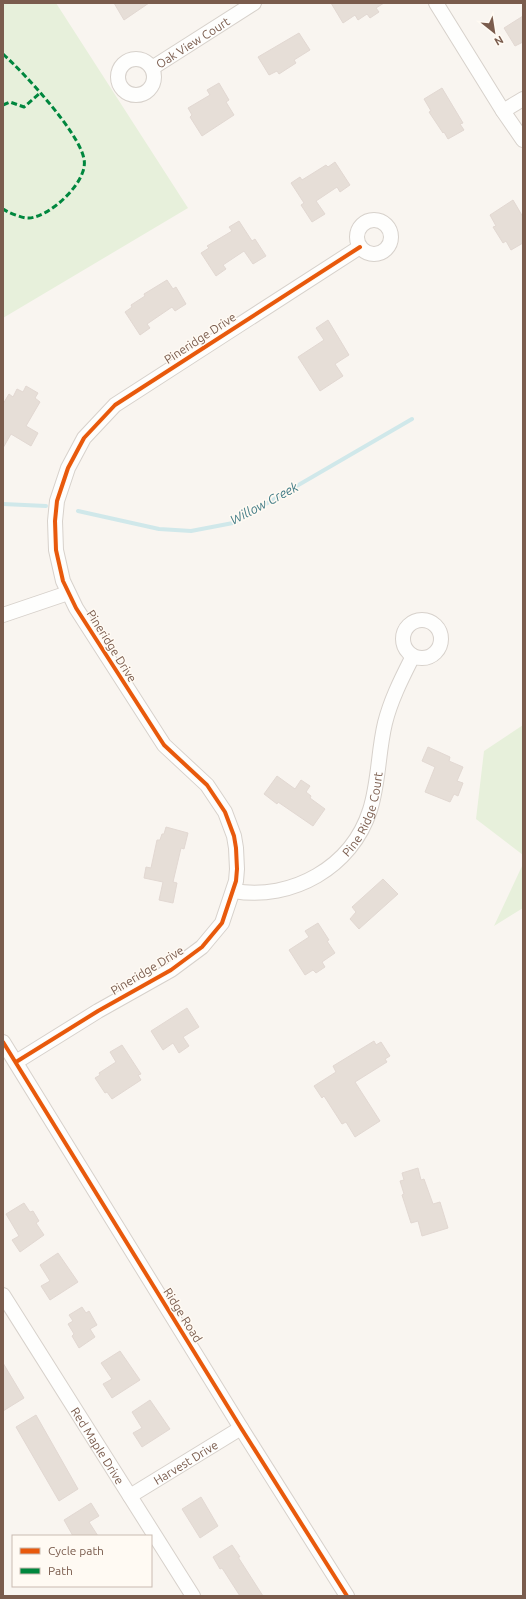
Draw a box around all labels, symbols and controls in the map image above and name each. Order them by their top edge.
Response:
north arrow [474,12,514,52]
street label: Oak View Court [153,14,232,70]
text: N [492,33,506,48]
street label: Pineridge Drive [162,310,238,366]
water label: Willow Creek [228,479,301,527]
street label: Pineridge Drive [85,607,139,685]
street label: Pine Ridge Court [339,771,384,859]
street label: Pineridge Drive [108,943,186,997]
street label: Ridge Road [161,1286,205,1344]
street label: Red Maple Drive [69,1405,127,1486]
street label: Harvest Drive [151,1437,220,1487]
legend [12,1535,152,1587]
text: Cycle path [48,1544,104,1557]
text: Path [48,1564,73,1577]

